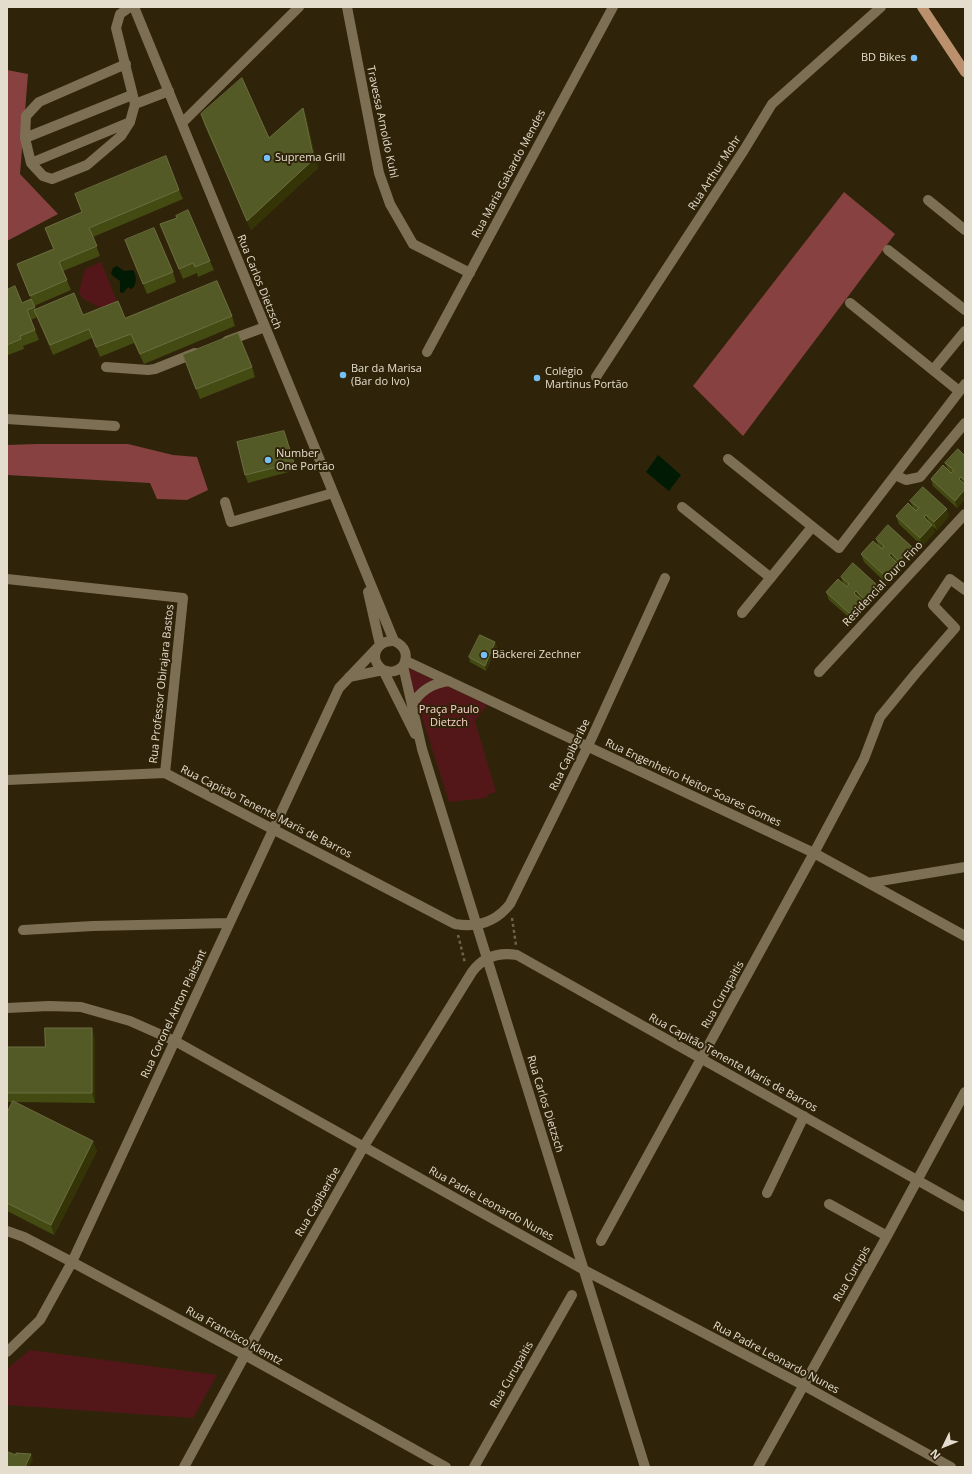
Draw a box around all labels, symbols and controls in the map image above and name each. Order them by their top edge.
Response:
place label: BD Bikes [861,51,906,65]
marker: BD Bikes [909,53,919,63]
street label: Travessa Arnoldo Kuhl [364,65,400,179]
street label: Rua Maria Gabardo Mendes [470,108,548,240]
street label: Rua Arthur Mohr [686,133,744,213]
place label: Suprema Grill [275,151,345,165]
marker: Suprema Grill [262,153,272,163]
street label: Rua Carlos Dietzsch [234,233,284,331]
place label: Bar da Marisa (Bar do Ivo) [351,362,422,388]
place label: Colégio Martinus Portão [545,365,628,391]
marker: Bar da Marisa (Bar do Ivo) [338,370,348,380]
marker: Colégio Martinus Portão [532,373,542,383]
place label: Number One Portão [276,447,335,473]
marker: Number One Portão [263,455,273,465]
street label: Residencial Ouro Fino [840,539,926,629]
street label: Rua Professor Obirajara Bastos [147,604,177,764]
place label: Bäckerei Zechner [492,648,581,662]
marker: Bäckerei Zechner [479,650,489,660]
park label: Praça Paulo Dietzch [419,703,479,729]
street label: Rua Capiberibe [547,717,593,793]
street label: Rua Engenheiro Heitor Soares Gomes [603,736,783,830]
street label: Rua Capitão Tenente Maris de Barros [178,763,354,861]
street label: Rua Coronel Airton Plaisant [138,948,210,1080]
street label: Rua Curupaitis [699,959,747,1031]
street label: Rua Capitão Tenente Maris de Barros [646,1011,820,1115]
street label: Rua Carlos Dietzsch [524,1054,566,1154]
street label: Rua Padre Leonardo Nunes [426,1164,556,1244]
street label: Rua Capiberibe [293,1165,343,1239]
street label: Rua Curupis [831,1244,873,1304]
street label: Rua Francisco Klemtz [183,1304,285,1368]
street label: Rua Padre Leonardo Nunes [711,1319,841,1397]
street label: Rua Curupaitis [488,1339,536,1411]
north arrow [924,1426,964,1466]
text: N [926,1446,943,1463]

